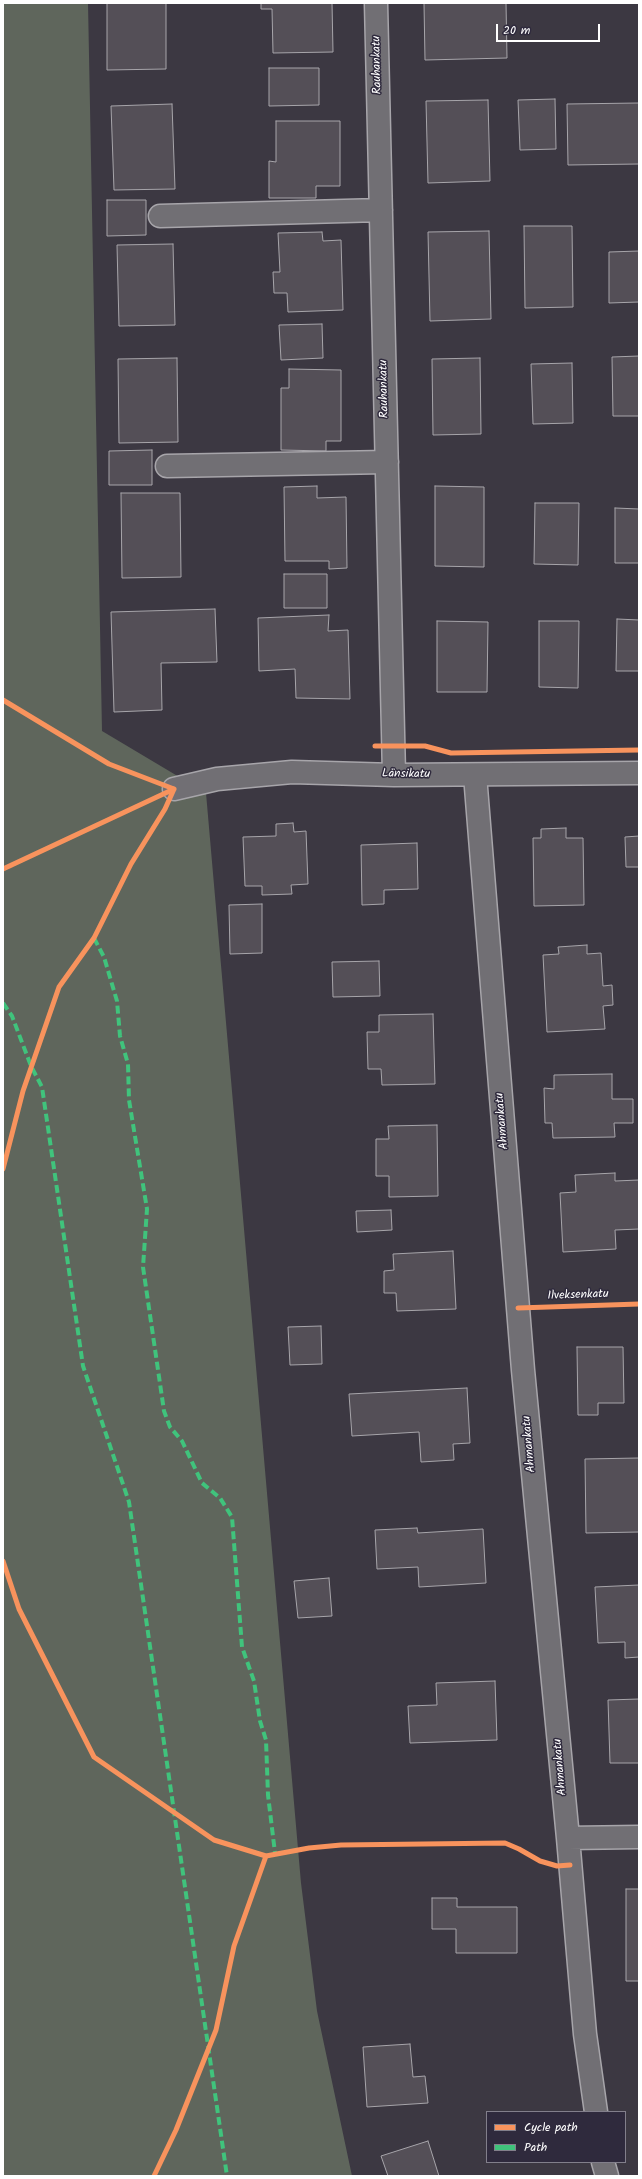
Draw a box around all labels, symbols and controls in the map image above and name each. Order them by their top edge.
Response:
scale bar [498,16,602,42]
text: 20 m [503,21,530,40]
street label: Rauhankatu [370,36,386,94]
street label: Rauhankatu [377,360,393,418]
street label: Länsikatu [382,767,430,783]
street label: Ahmankatu [493,1092,513,1150]
street label: Ilveksenkatu [547,1288,609,1304]
street label: Ahmankatu [520,1415,540,1473]
street label: Ahmankatu [551,1738,571,1796]
legend [486,2111,626,2163]
text: Cycle path [524,2118,578,2137]
text: Path [524,2138,547,2157]

